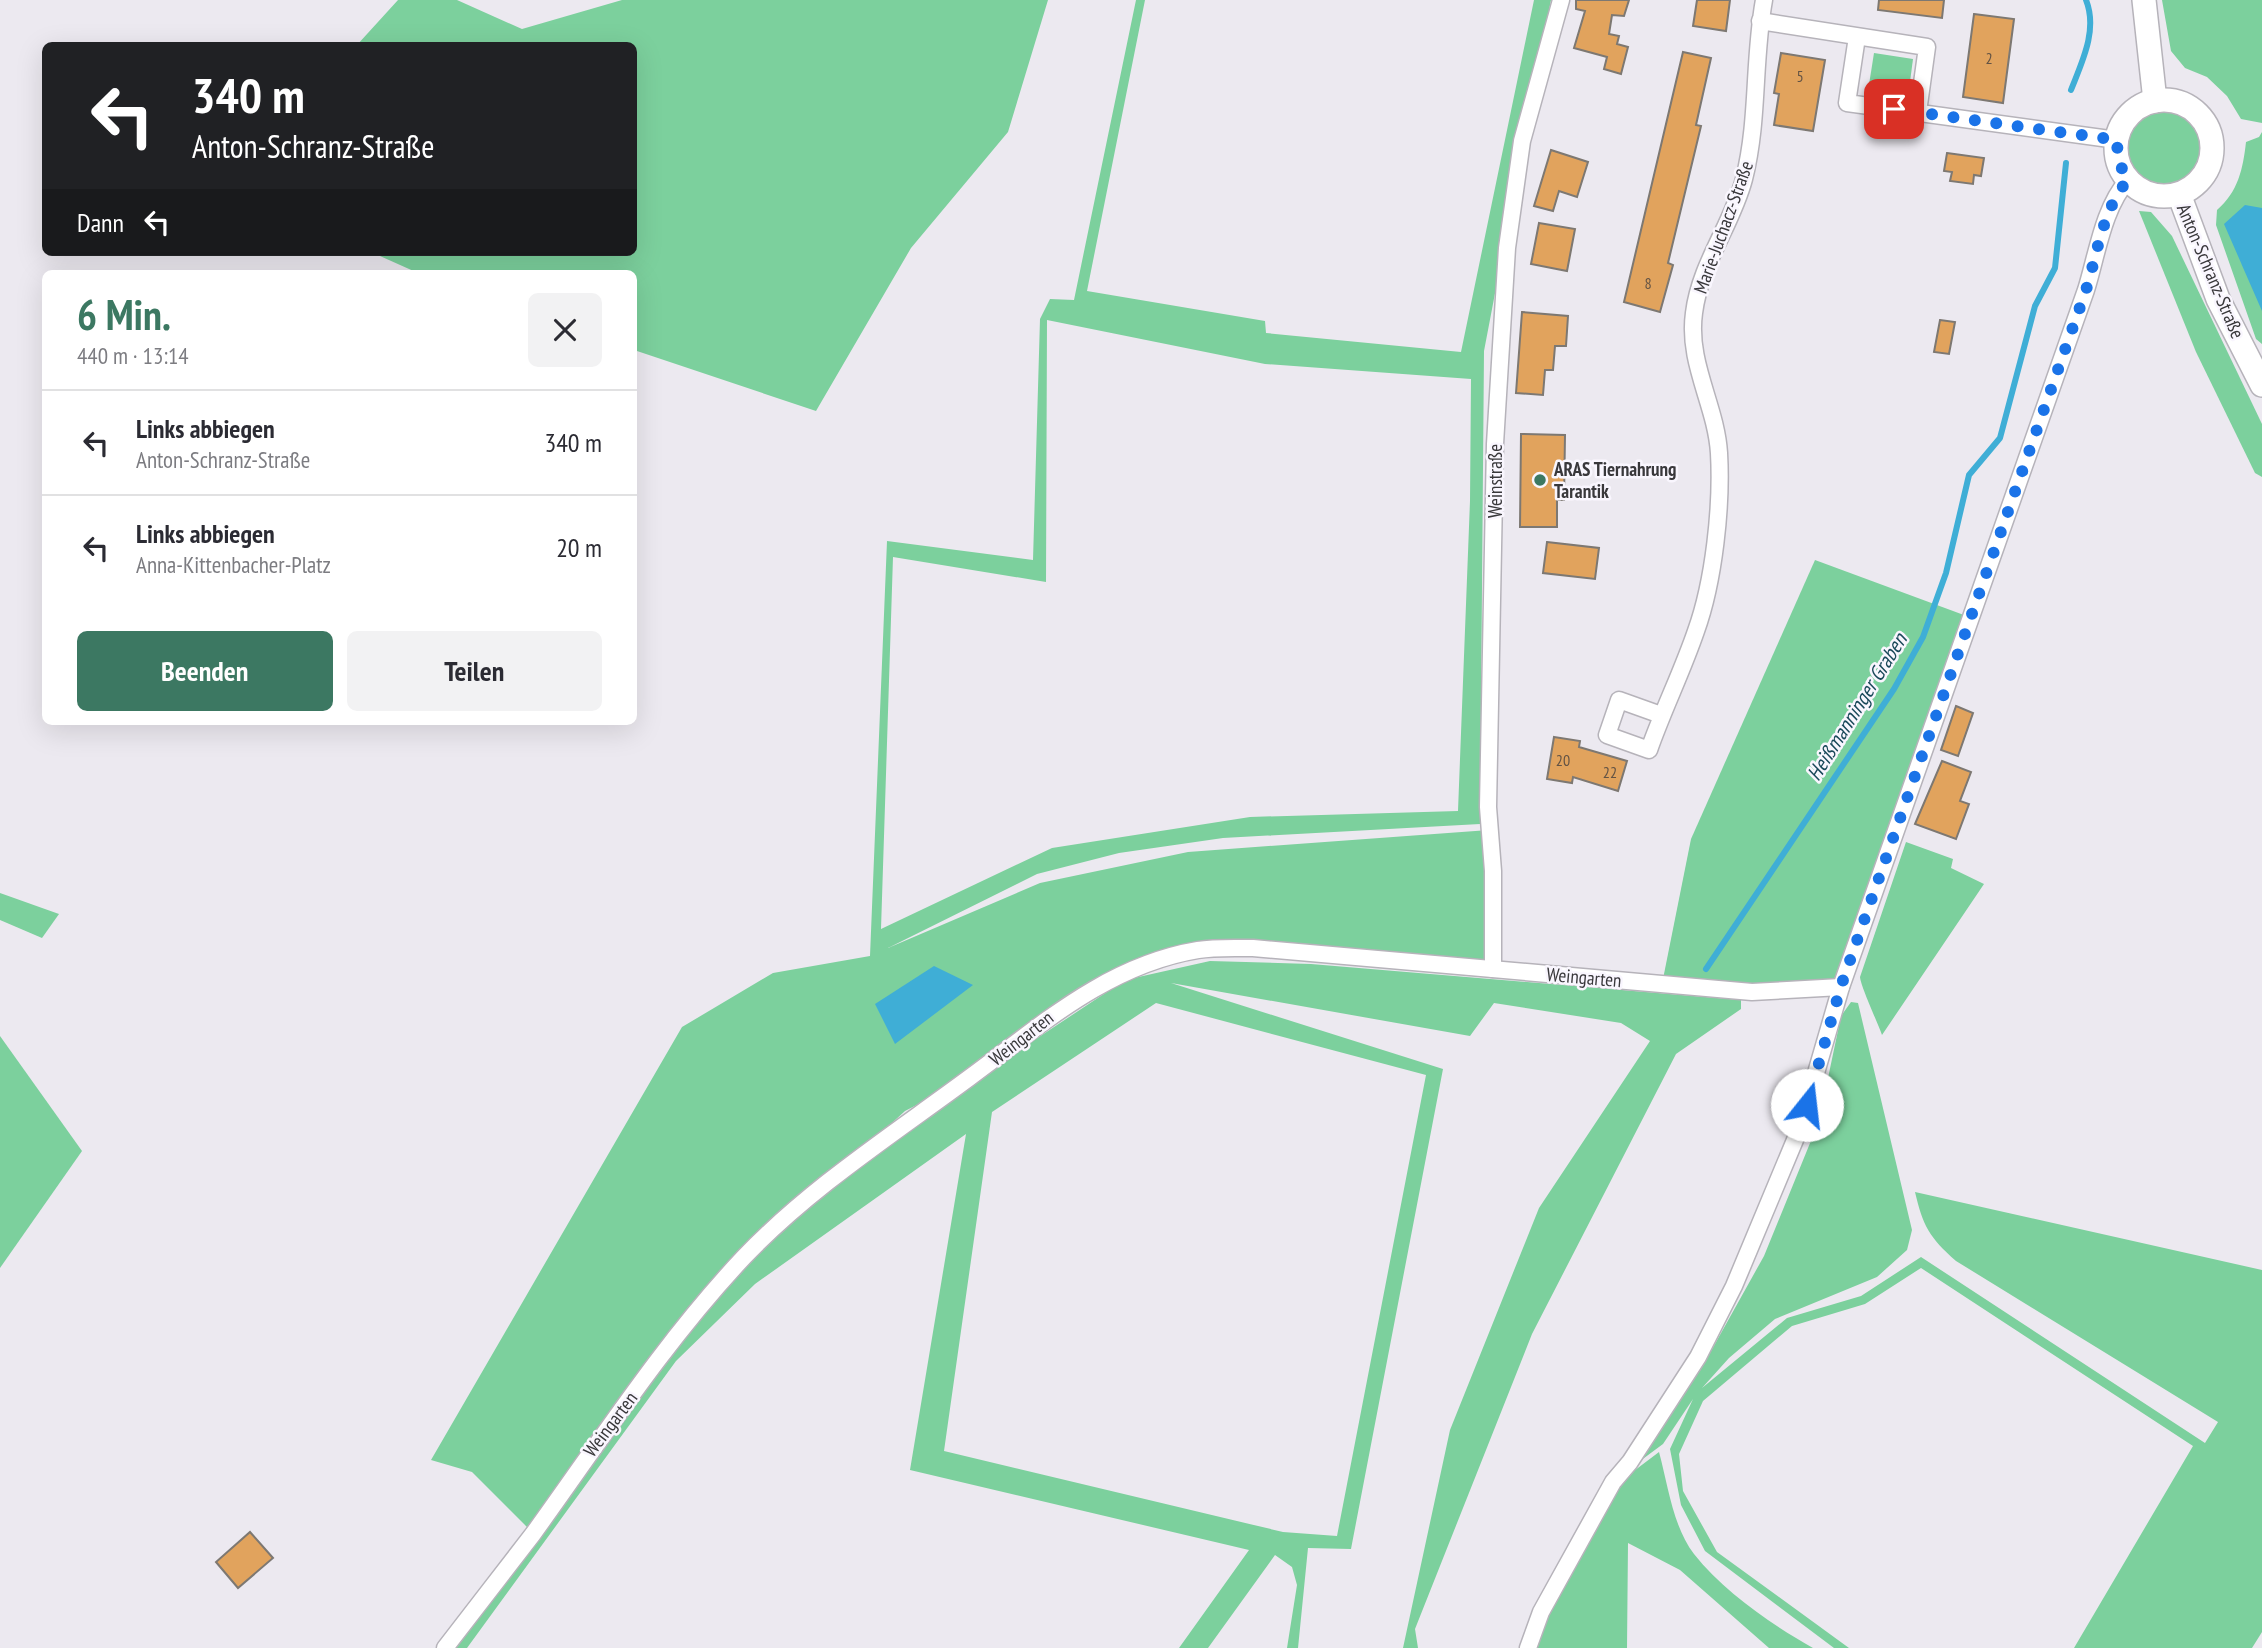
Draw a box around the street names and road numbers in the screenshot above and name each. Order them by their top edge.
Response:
street label: Marie-Juchacz-Straße [1688,157,1758,297]
street label: Anton-Schranz-Straße [2172,200,2250,342]
street label: Weinstraße [1483,444,1507,518]
street label: Weingarten [1546,962,1622,992]
street label: Weingarten [984,1005,1058,1071]
street label: Weingarten [578,1387,642,1461]

